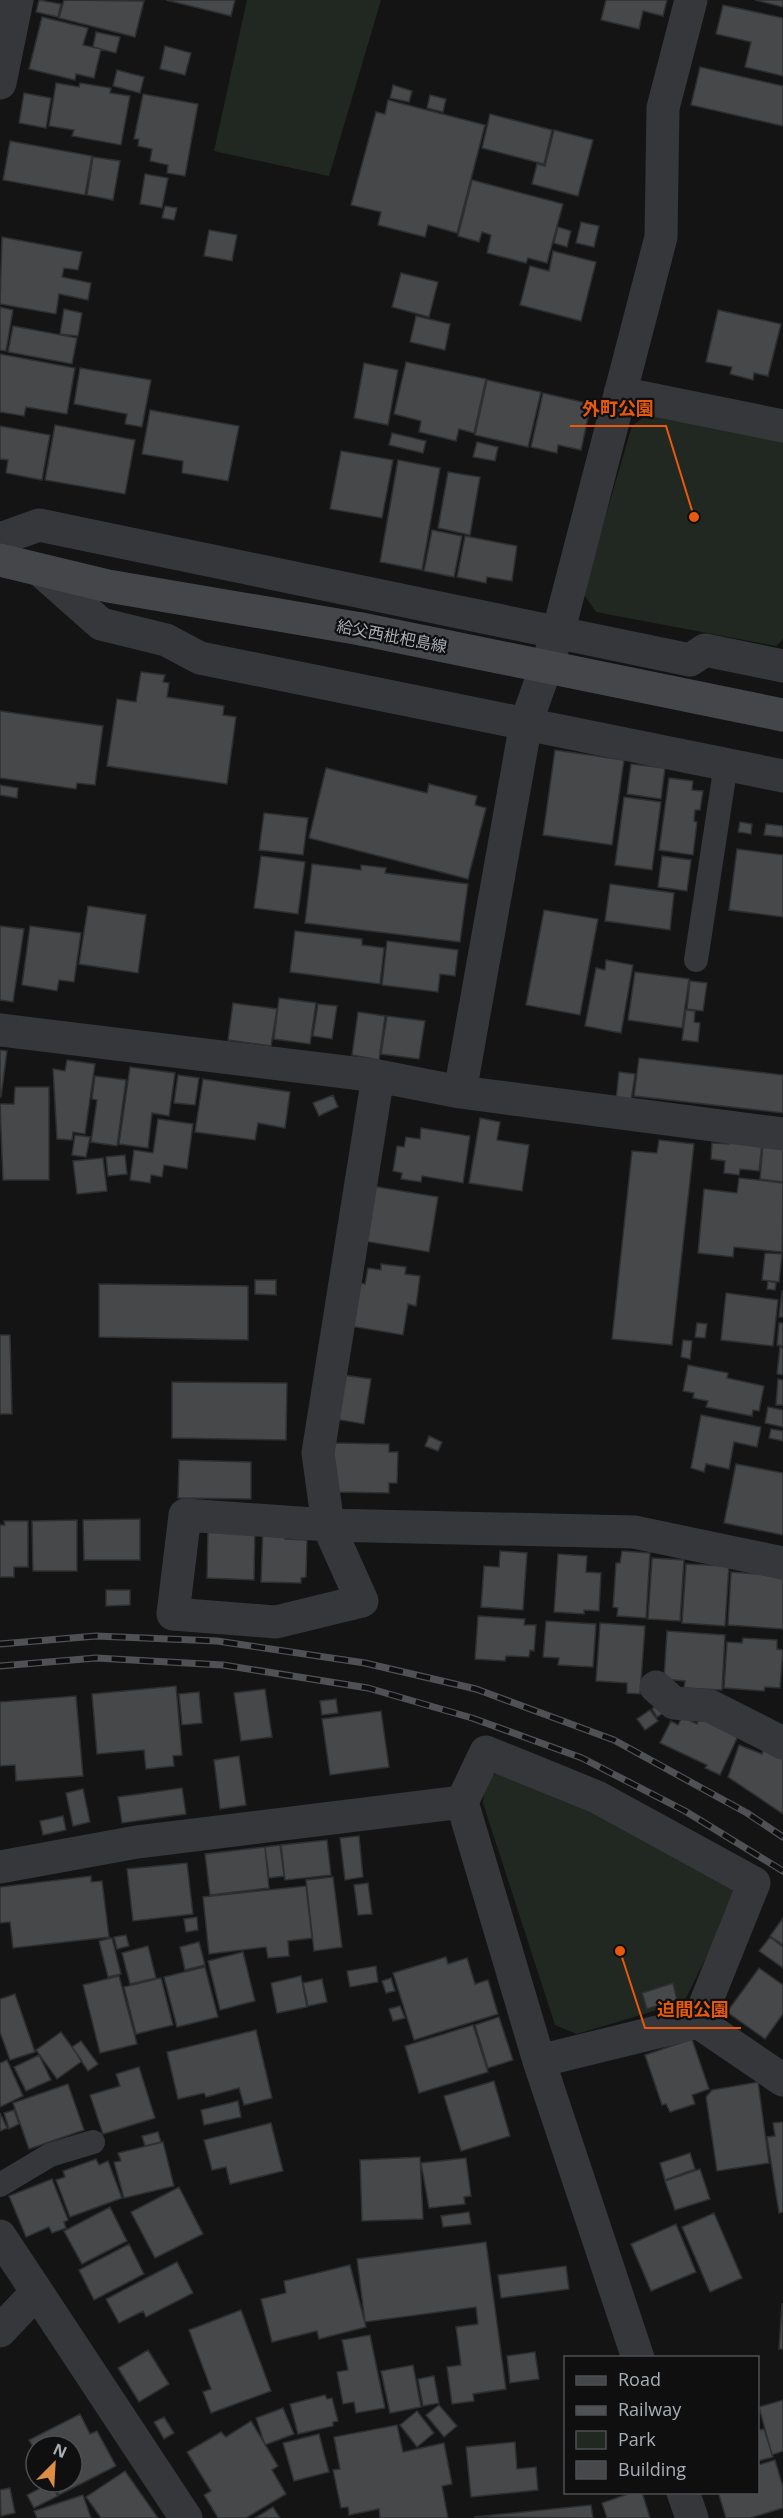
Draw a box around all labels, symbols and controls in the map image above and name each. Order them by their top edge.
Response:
callout: 外町公園 [570,390,666,426]
text: 外町公園 [582,396,654,420]
street label: 給父西枇杷島線 [335,615,449,657]
callout: 迫間公園 [645,1992,741,2028]
text: 迫間公園 [657,1997,729,2021]
legend [564,2356,759,2494]
text: Road [618,2367,661,2391]
text: Railway [618,2397,682,2421]
text: Park [618,2427,656,2451]
north arrow [24,2434,84,2494]
text: N [50,2438,71,2463]
text: Building [618,2457,686,2481]

